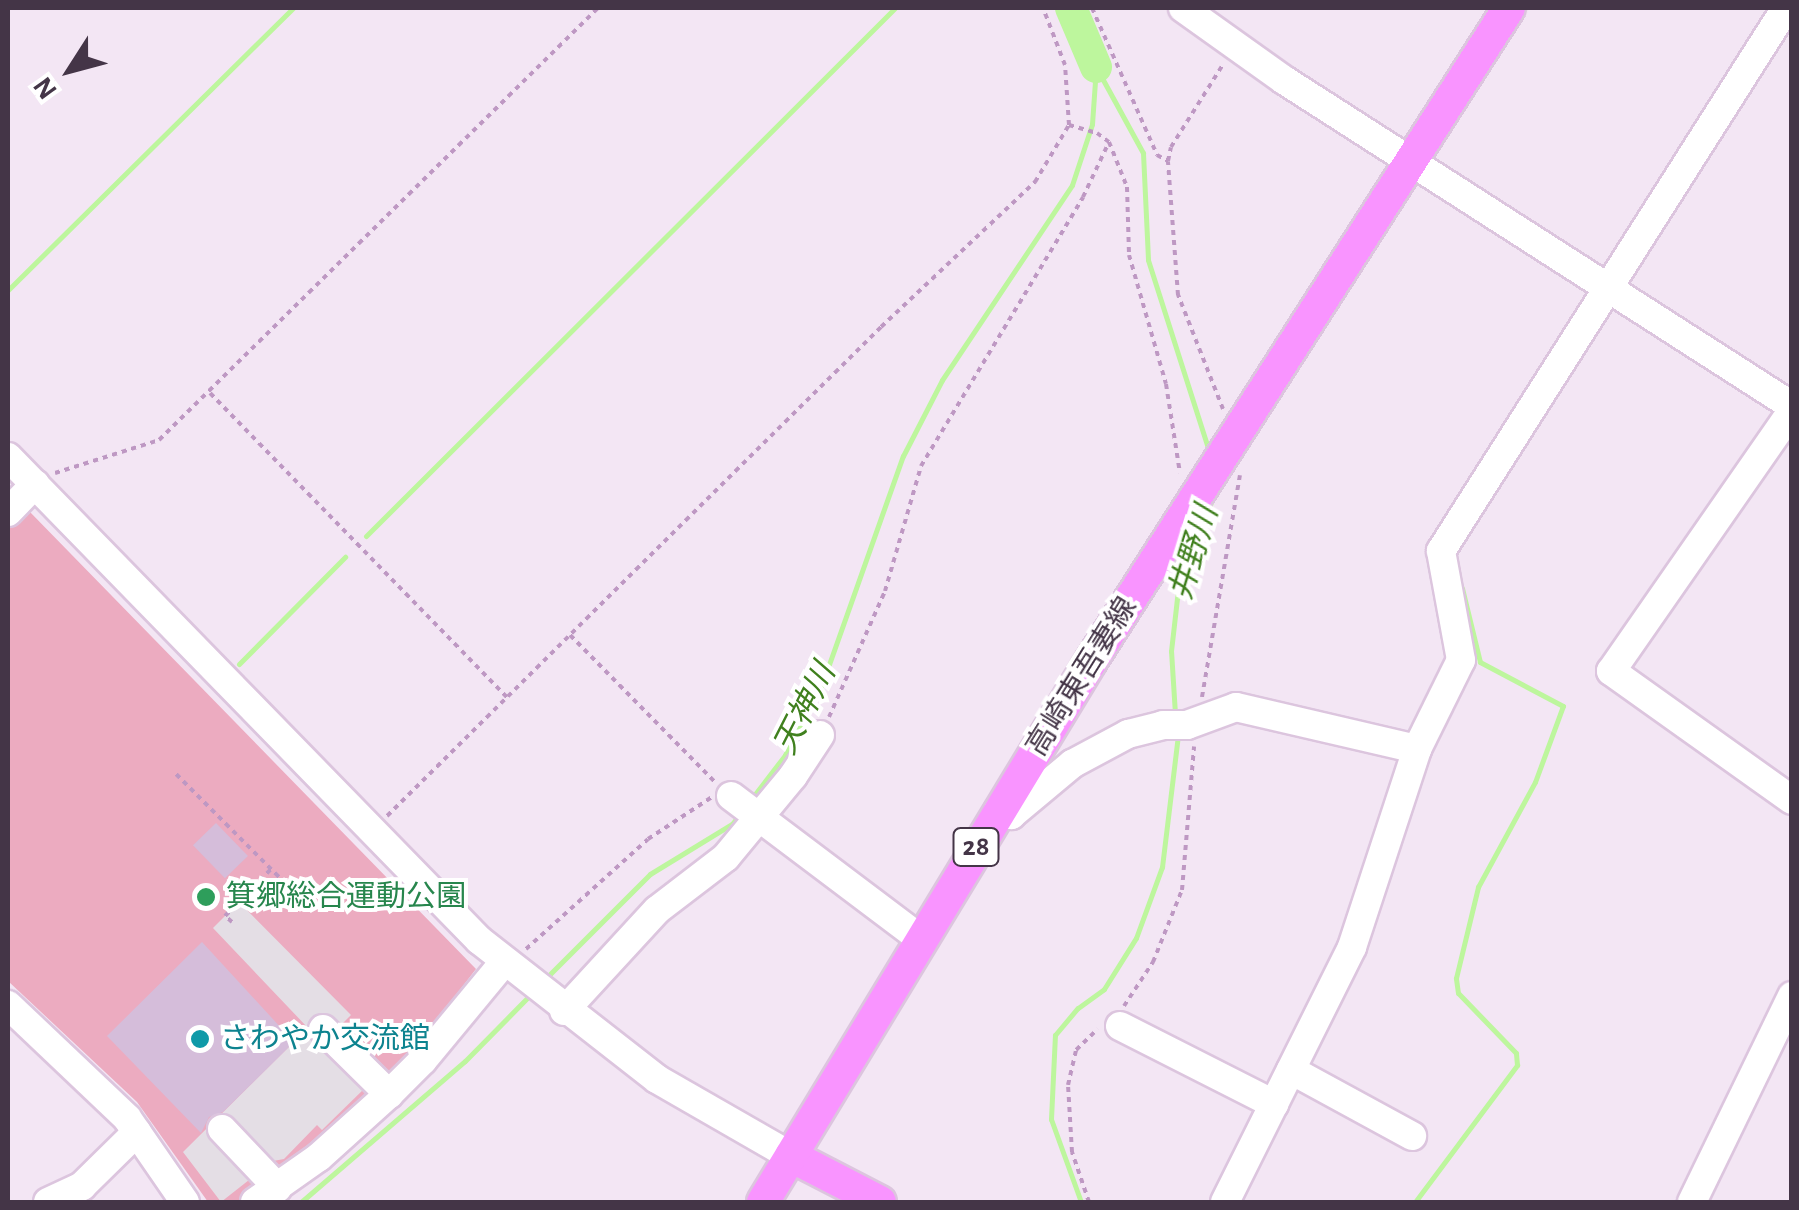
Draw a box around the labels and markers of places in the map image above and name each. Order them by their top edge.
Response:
place label: 箕郷総合運動公園 [226,879,466,915]
marker: 箕郷総合運動公園 [195,886,217,908]
place label: さわやか交流館 [220,1021,430,1057]
marker: さわやか交流館 [189,1028,211,1050]

